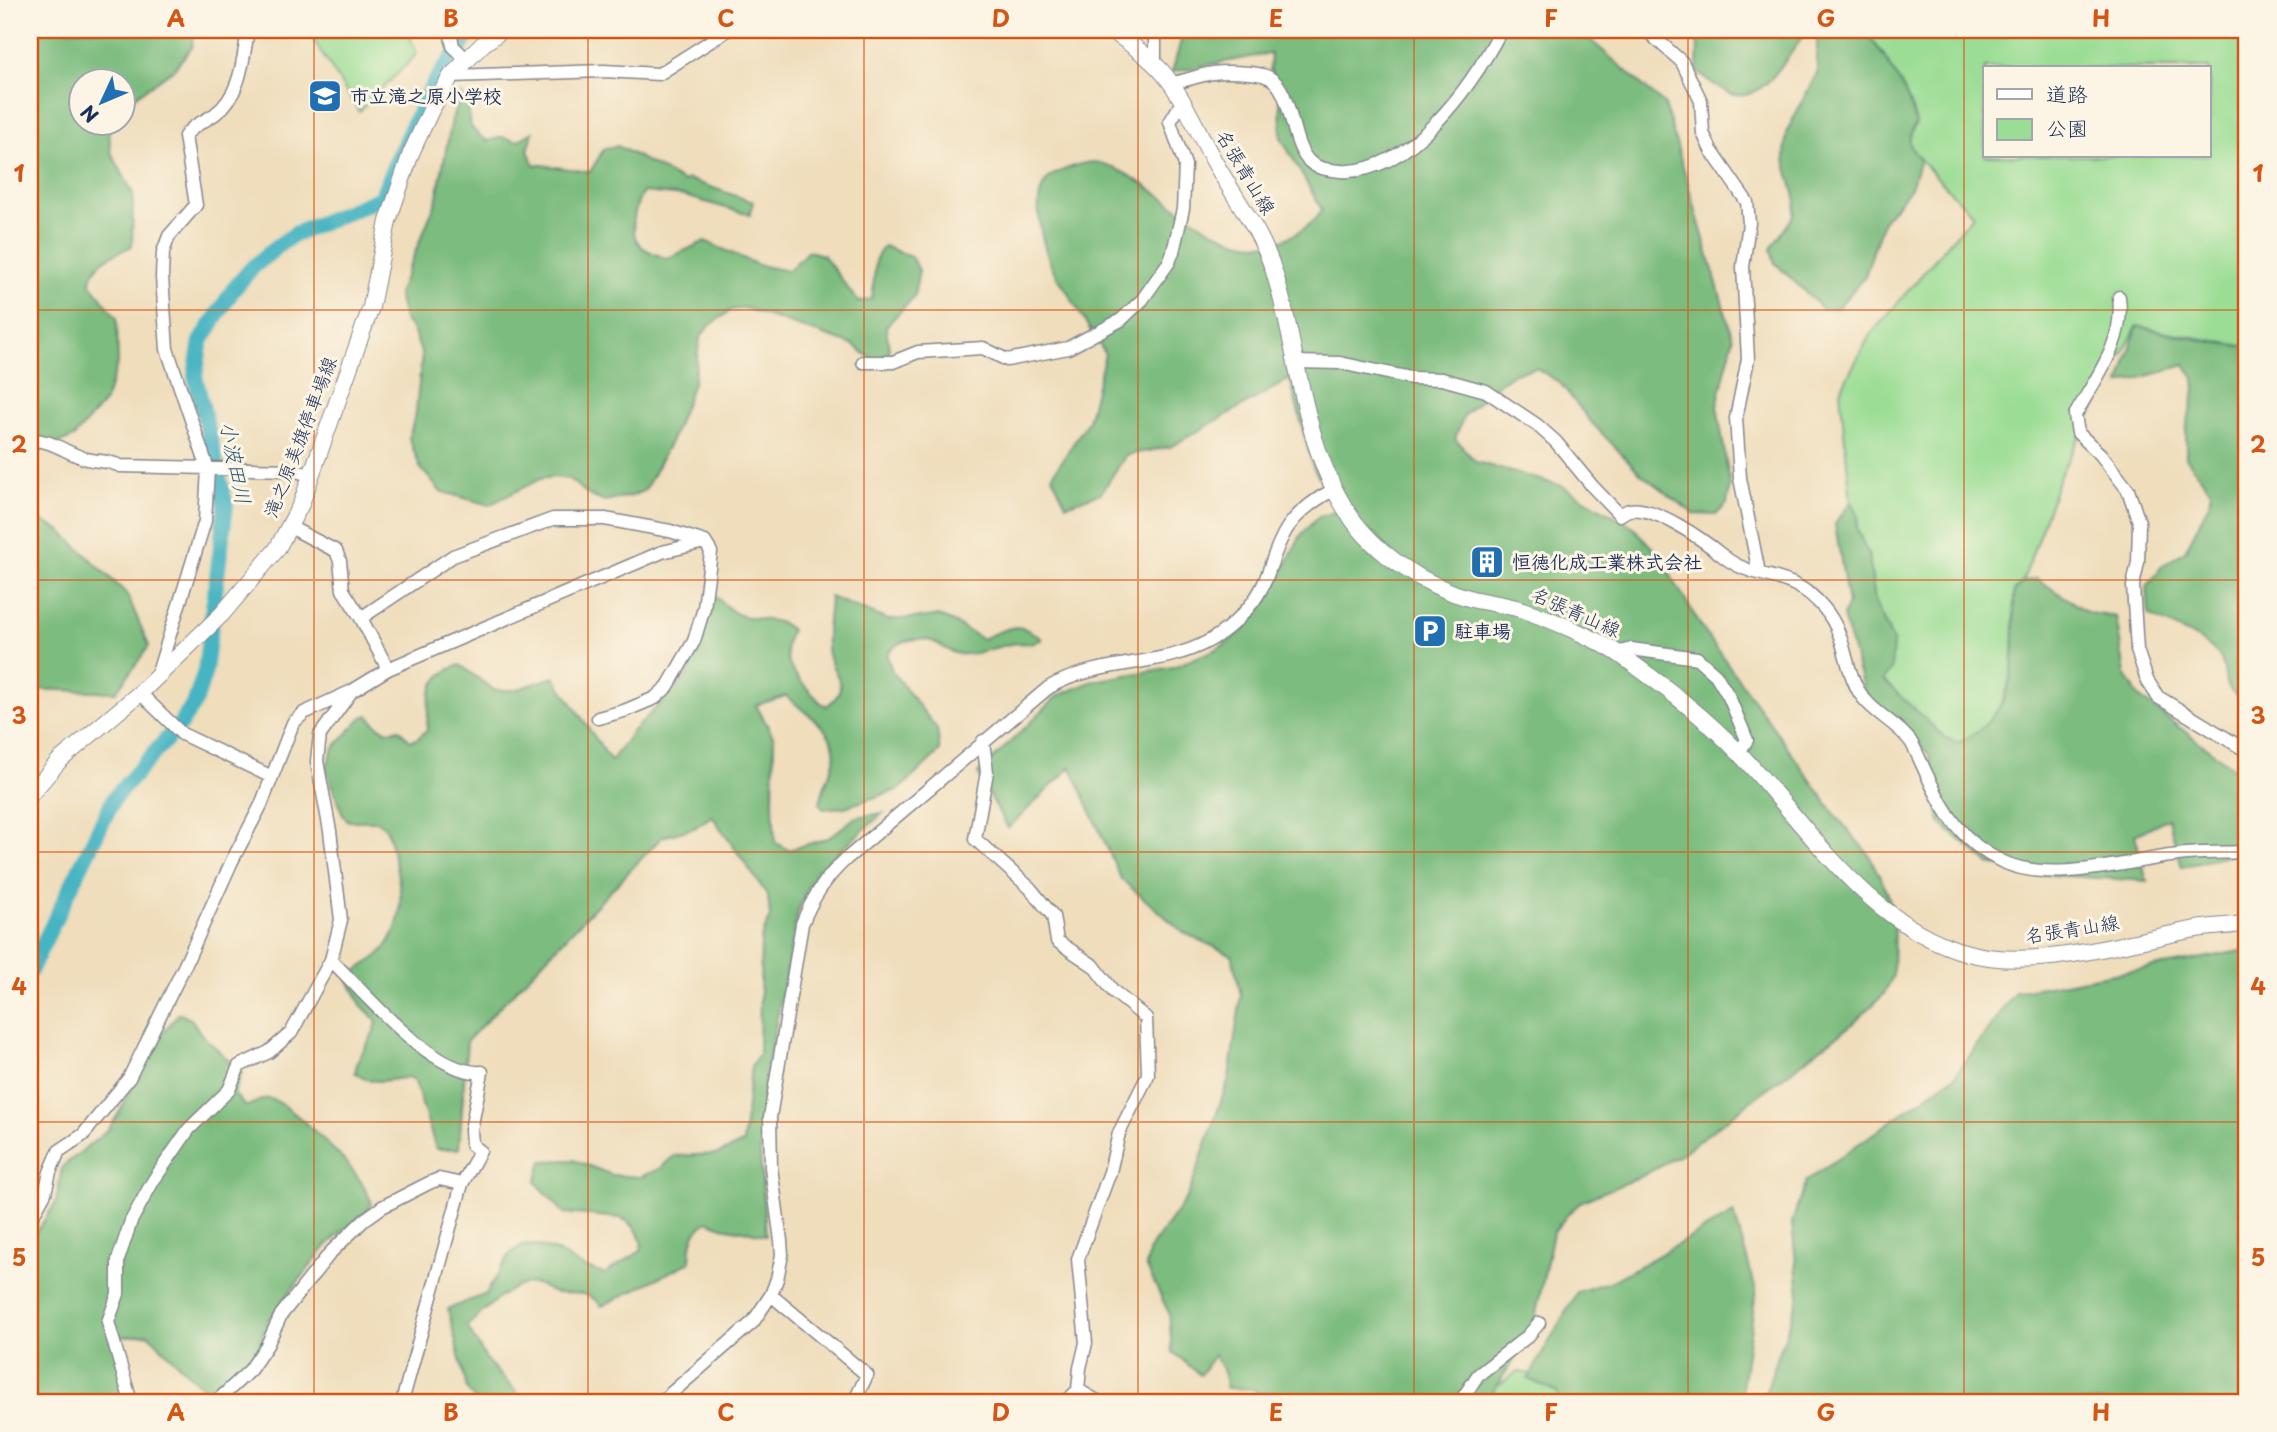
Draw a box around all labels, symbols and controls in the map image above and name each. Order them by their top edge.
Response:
text: A [167,0,185,35]
text: B [443,0,459,35]
text: C [717,0,735,35]
text: D [992,0,1010,35]
text: E [1269,0,1283,35]
text: F [1544,0,1558,35]
text: G [1817,0,1835,35]
text: H [2092,0,2110,35]
north arrow [66,66,136,136]
legend [1983,66,2210,158]
school or university icon: 市立滝之原小学校 [306,77,344,115]
text: 道路 [2046,77,2088,109]
place label: 市立滝之原小学校 [350,81,502,109]
text: N [74,99,104,130]
text: 公園 [2046,111,2088,143]
street label: 名張青山線 [1210,124,1283,219]
text: 1 [14,155,25,190]
text: 1 [2253,155,2264,190]
street label: 滝之原美旗停車場線 [255,352,343,521]
water label: 小波田川 [213,418,261,507]
text: 2 [11,426,27,461]
text: 2 [2250,426,2266,461]
building icon: 恒徳化成工業株式会社 [1468,543,1506,581]
place label: 恒徳化成工業株式会社 [1512,547,1702,575]
street label: 名張青山線 [1527,579,1626,643]
parking icon: 駐車場 [1411,612,1449,650]
place label: 駐車場 [1454,616,1511,644]
text: 3 [11,697,27,732]
text: 3 [2250,697,2266,732]
street label: 名張青山線 [2023,907,2121,949]
text: 4 [11,968,27,1003]
text: 4 [2250,968,2266,1003]
text: 5 [12,1239,26,1274]
text: 5 [2251,1239,2265,1274]
text: A [167,1394,185,1429]
text: B [443,1394,459,1429]
text: C [717,1394,735,1429]
text: D [992,1394,1010,1429]
text: E [1269,1394,1283,1429]
text: F [1544,1394,1558,1429]
text: G [1817,1394,1835,1429]
text: H [2092,1394,2110,1429]

